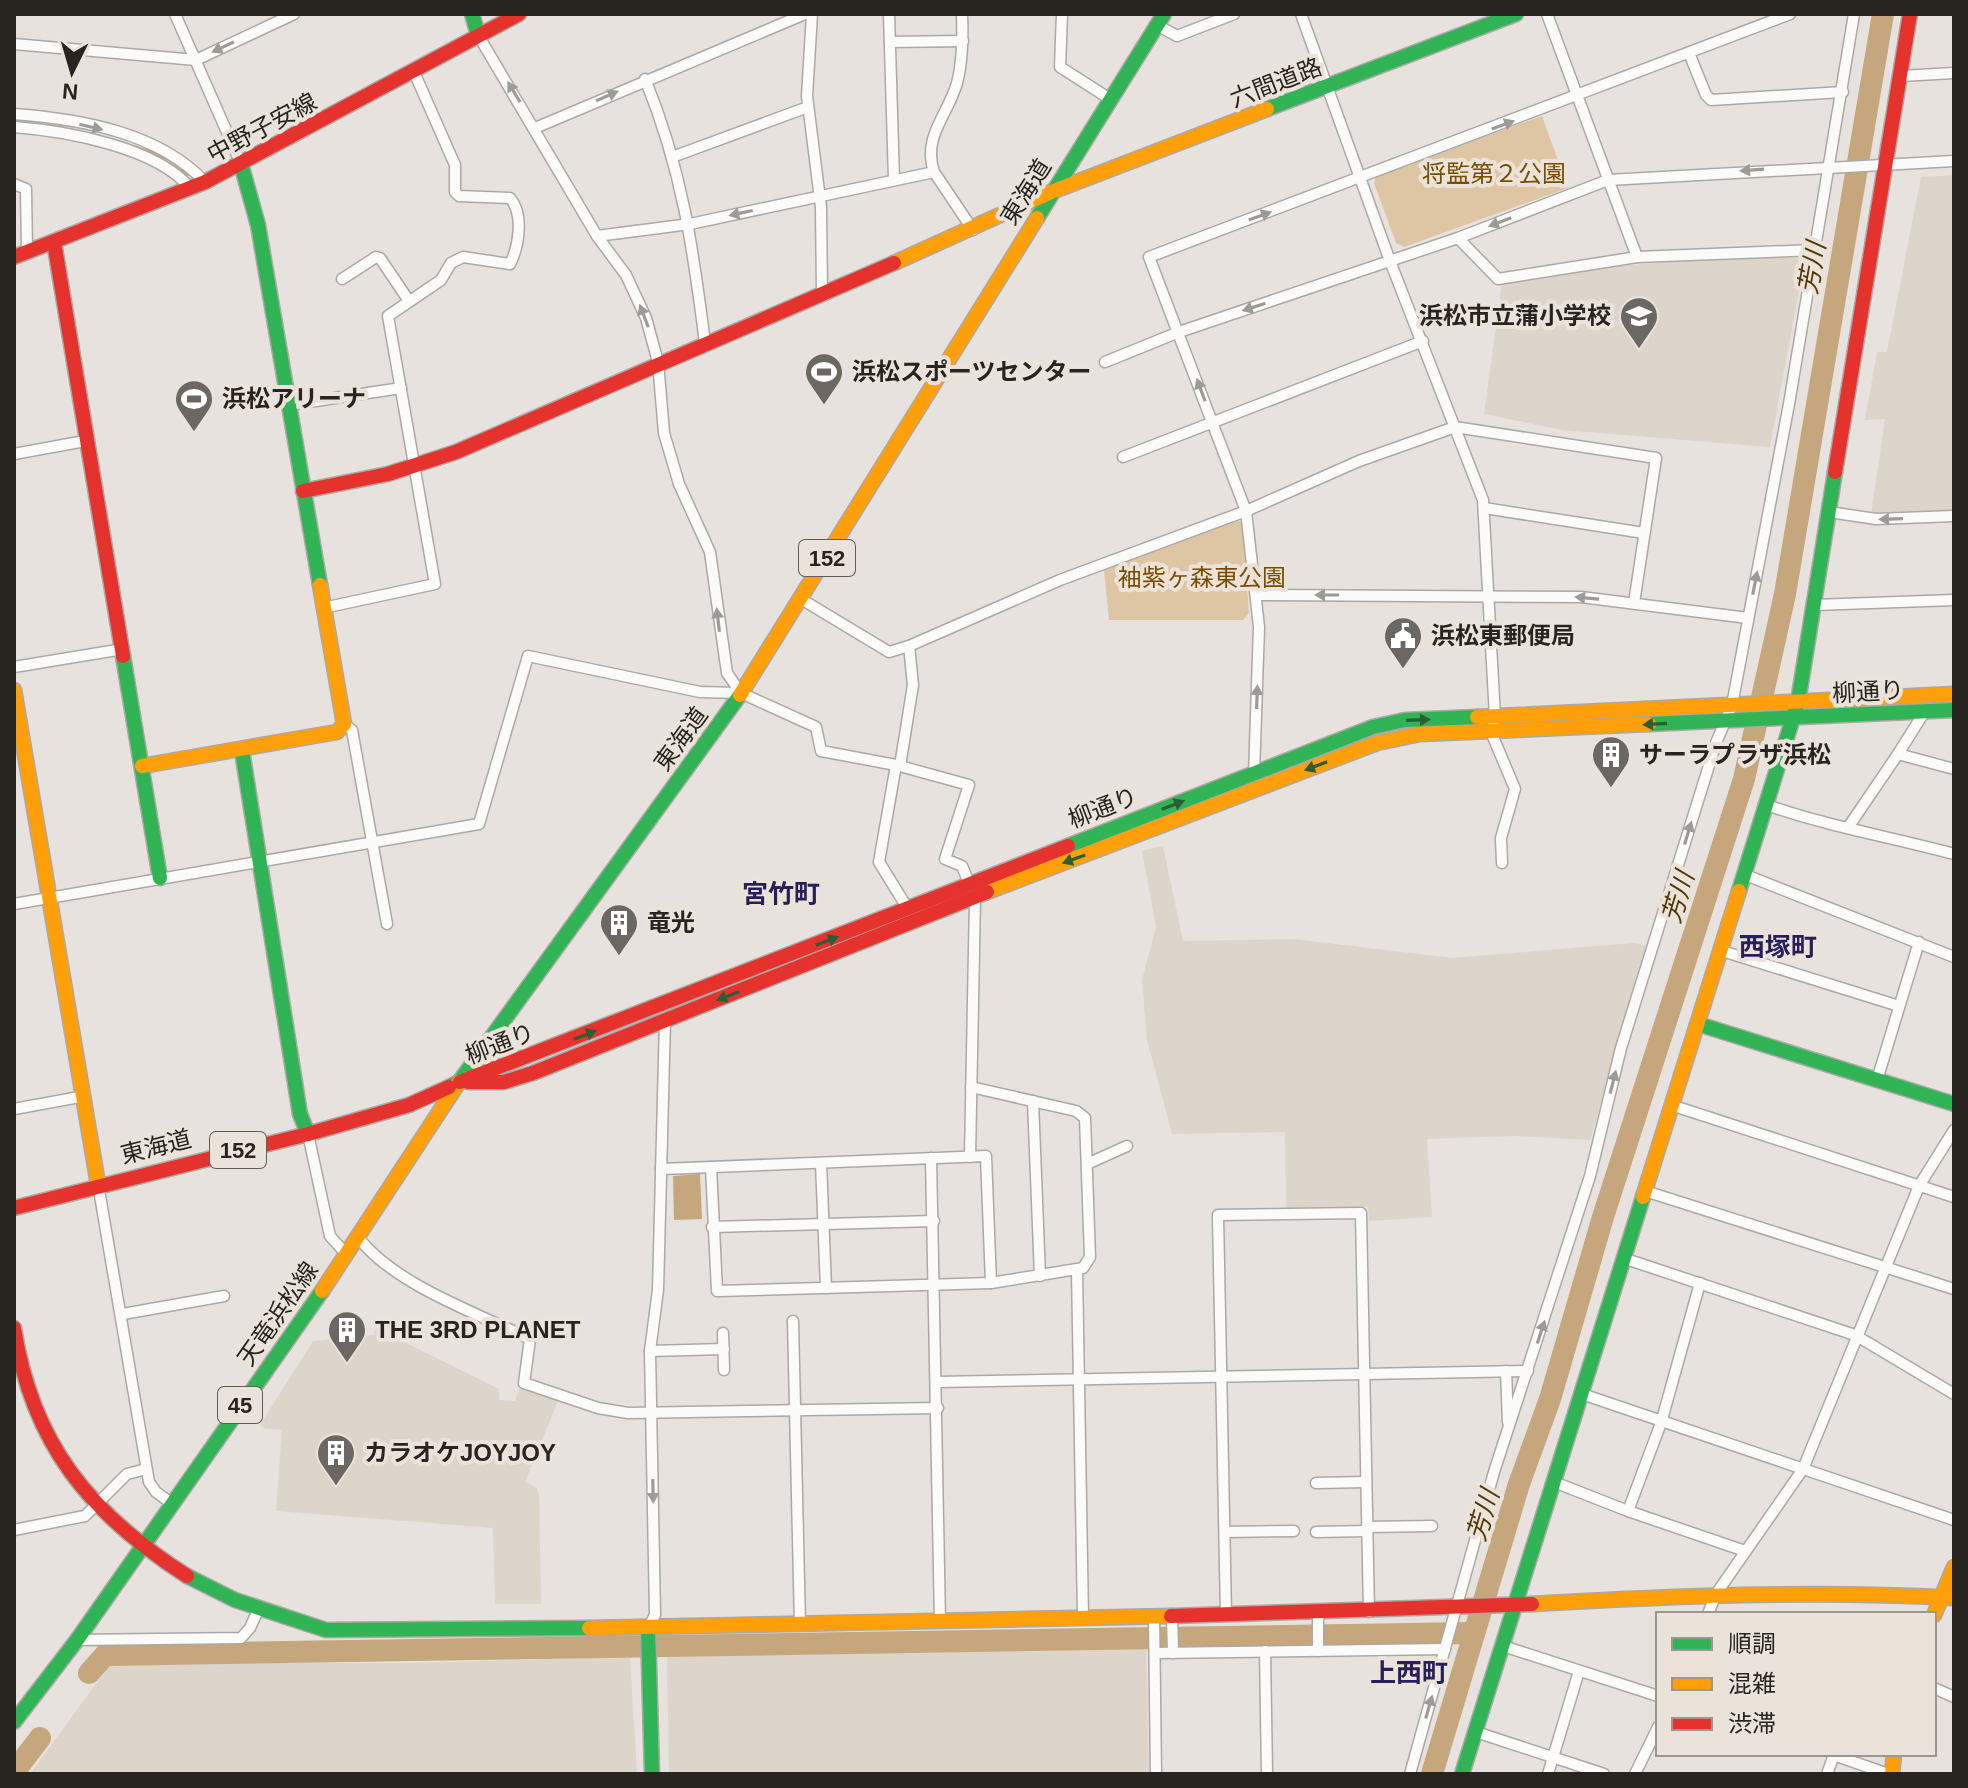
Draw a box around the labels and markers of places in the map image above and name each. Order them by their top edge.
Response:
school or university icon: 浜松市立蒲小学校 [1618,295,1660,350]
place label: 浜松市立蒲小学校 [1419,302,1611,329]
sports icon: 浜松スポーツセンター [803,351,845,406]
place label: 浜松スポーツセンター [852,358,1092,385]
sports icon: 浜松アリーナ [173,378,215,433]
place label: 浜松アリーナ [222,385,366,412]
public building icon: 浜松東郵便局 [1382,615,1424,670]
place label: 浜松東郵便局 [1431,622,1575,649]
building icon: サーラプラザ浜松 [1590,734,1632,789]
place label: サーラプラザ浜松 [1639,741,1831,768]
building icon: 竜光 [598,902,640,957]
place label: 竜光 [647,909,695,936]
building icon: THE 3RD PLANET [326,1309,368,1364]
place label: THE 3RD PLANET [375,1316,581,1343]
building icon: カラオケJOYJOY [315,1432,357,1487]
place label: カラオケJOYJOY [364,1439,556,1466]

